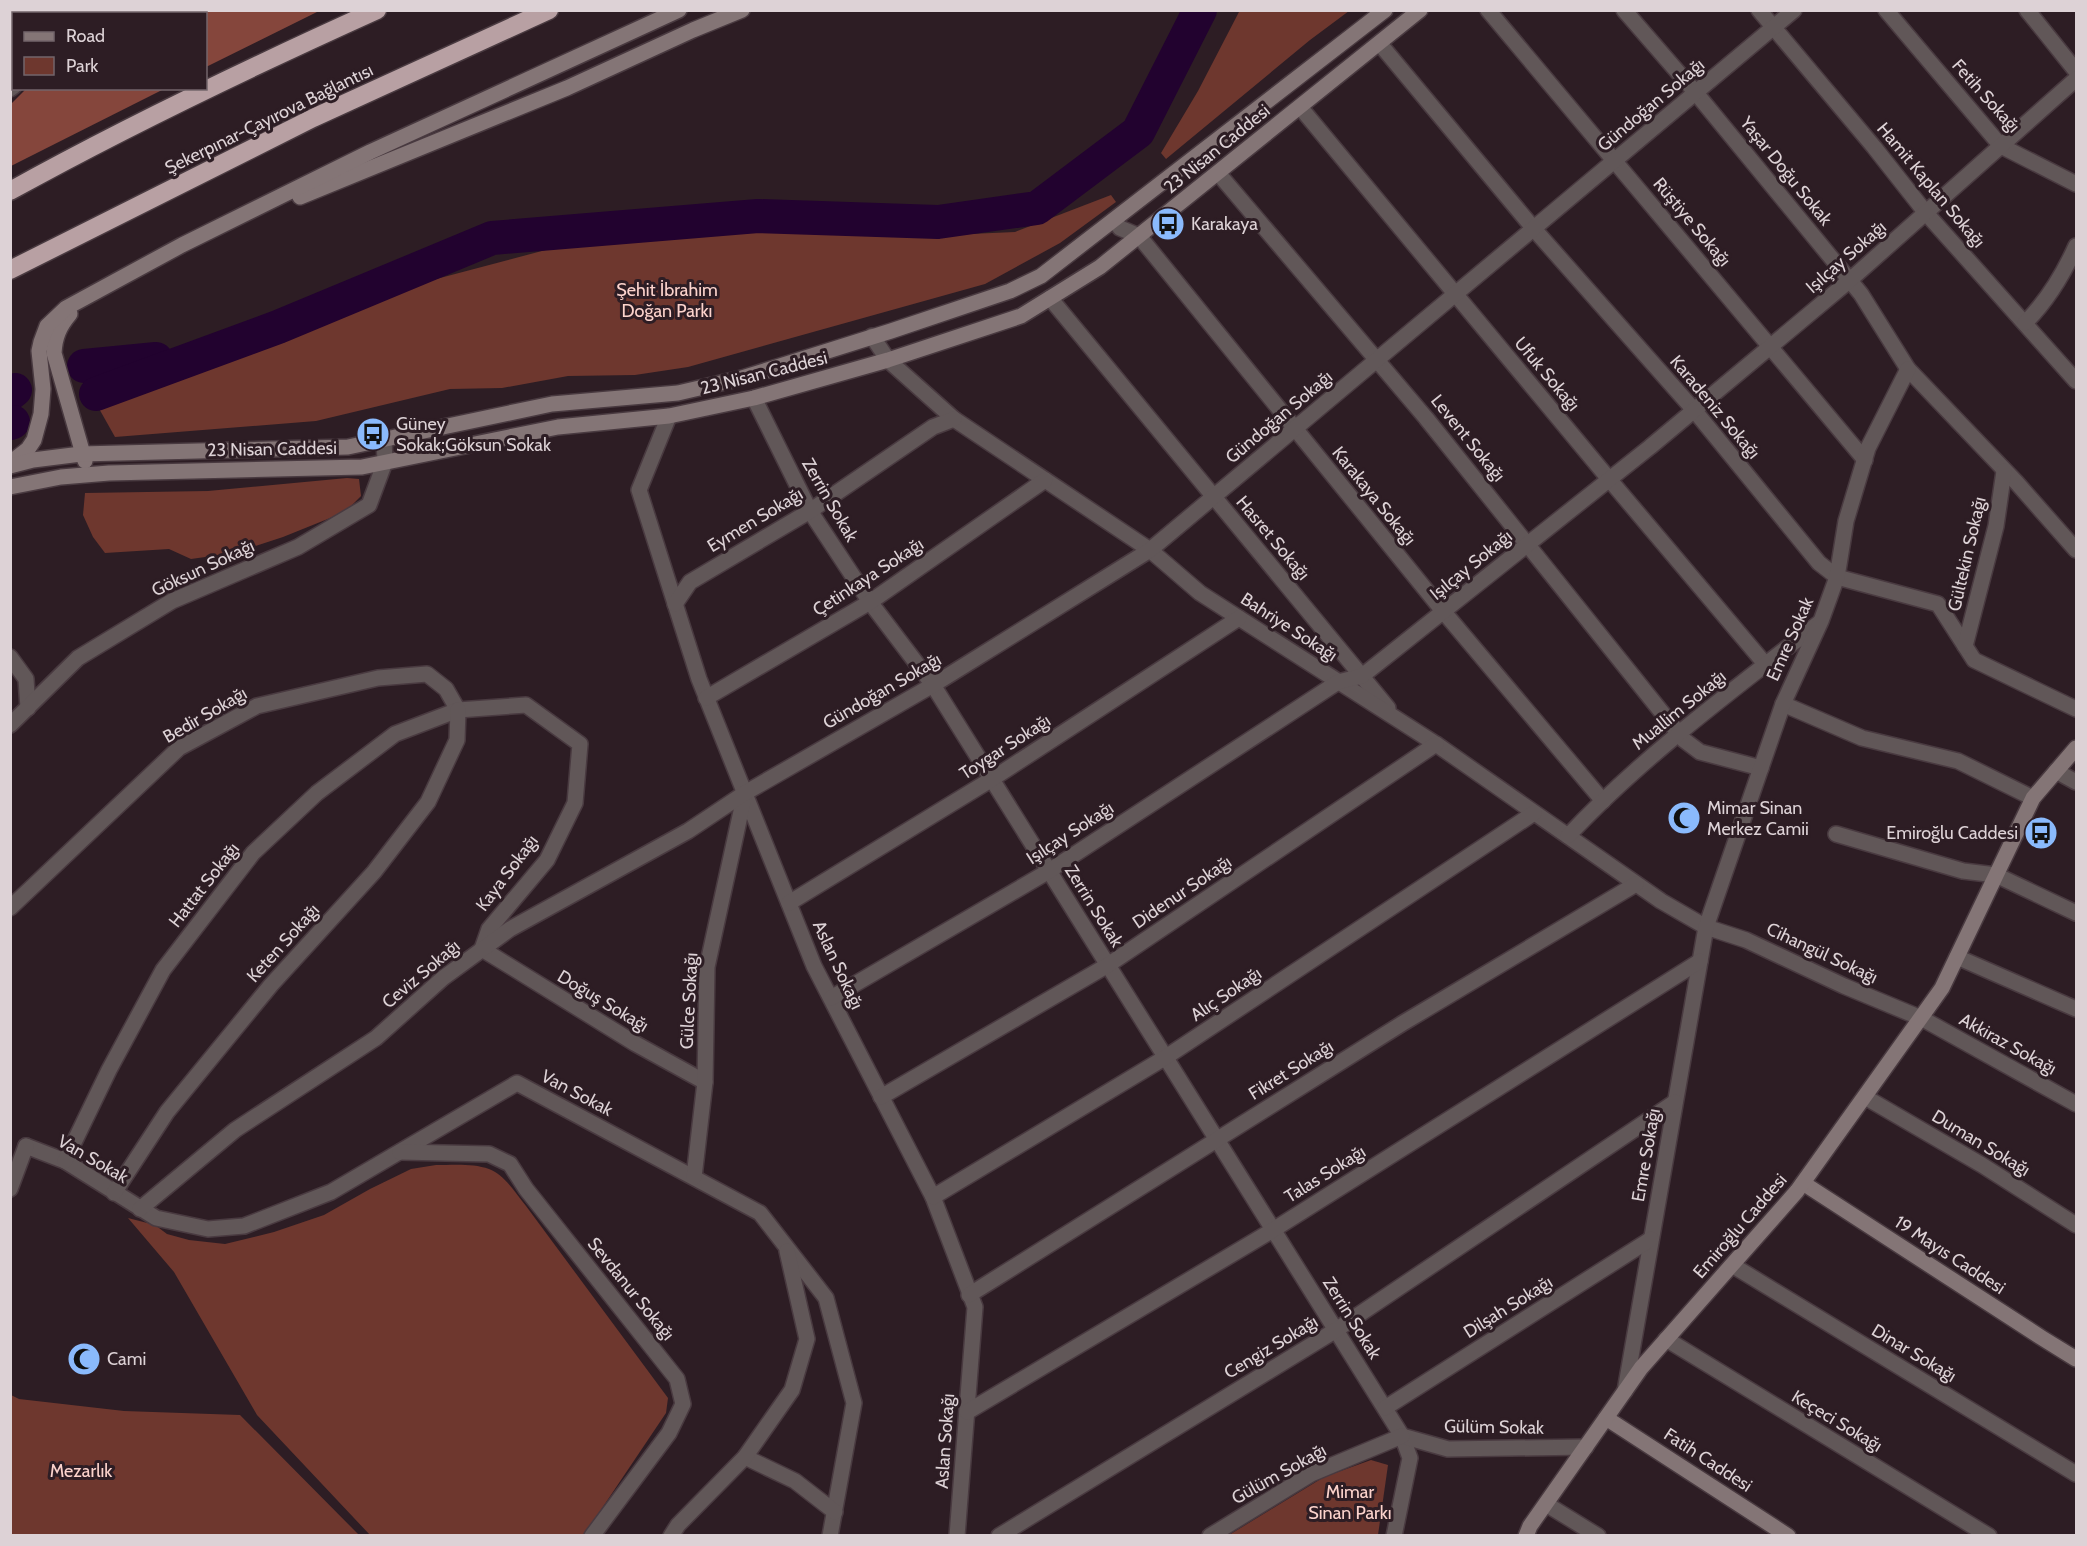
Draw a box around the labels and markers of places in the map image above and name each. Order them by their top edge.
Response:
bus stop icon: Karakaya [1150,206,1186,242]
place label: Karakaya [1191,213,1258,235]
place label: Güney Sokak;Göksun Sokak [396,413,552,456]
bus stop icon: Güney Sokak;Göksun Sokak [355,416,391,452]
place label: Mimar Sinan Merkez Camii [1707,797,1809,840]
mosque icon: Mimar Sinan Merkez Camii [1666,800,1702,836]
bus stop icon: Emiroğlu Caddesi [2023,815,2059,851]
place label: Emiroğlu Caddesi [1886,822,2018,844]
mosque icon: Cami [66,1341,102,1377]
place label: Cami [107,1348,146,1370]

